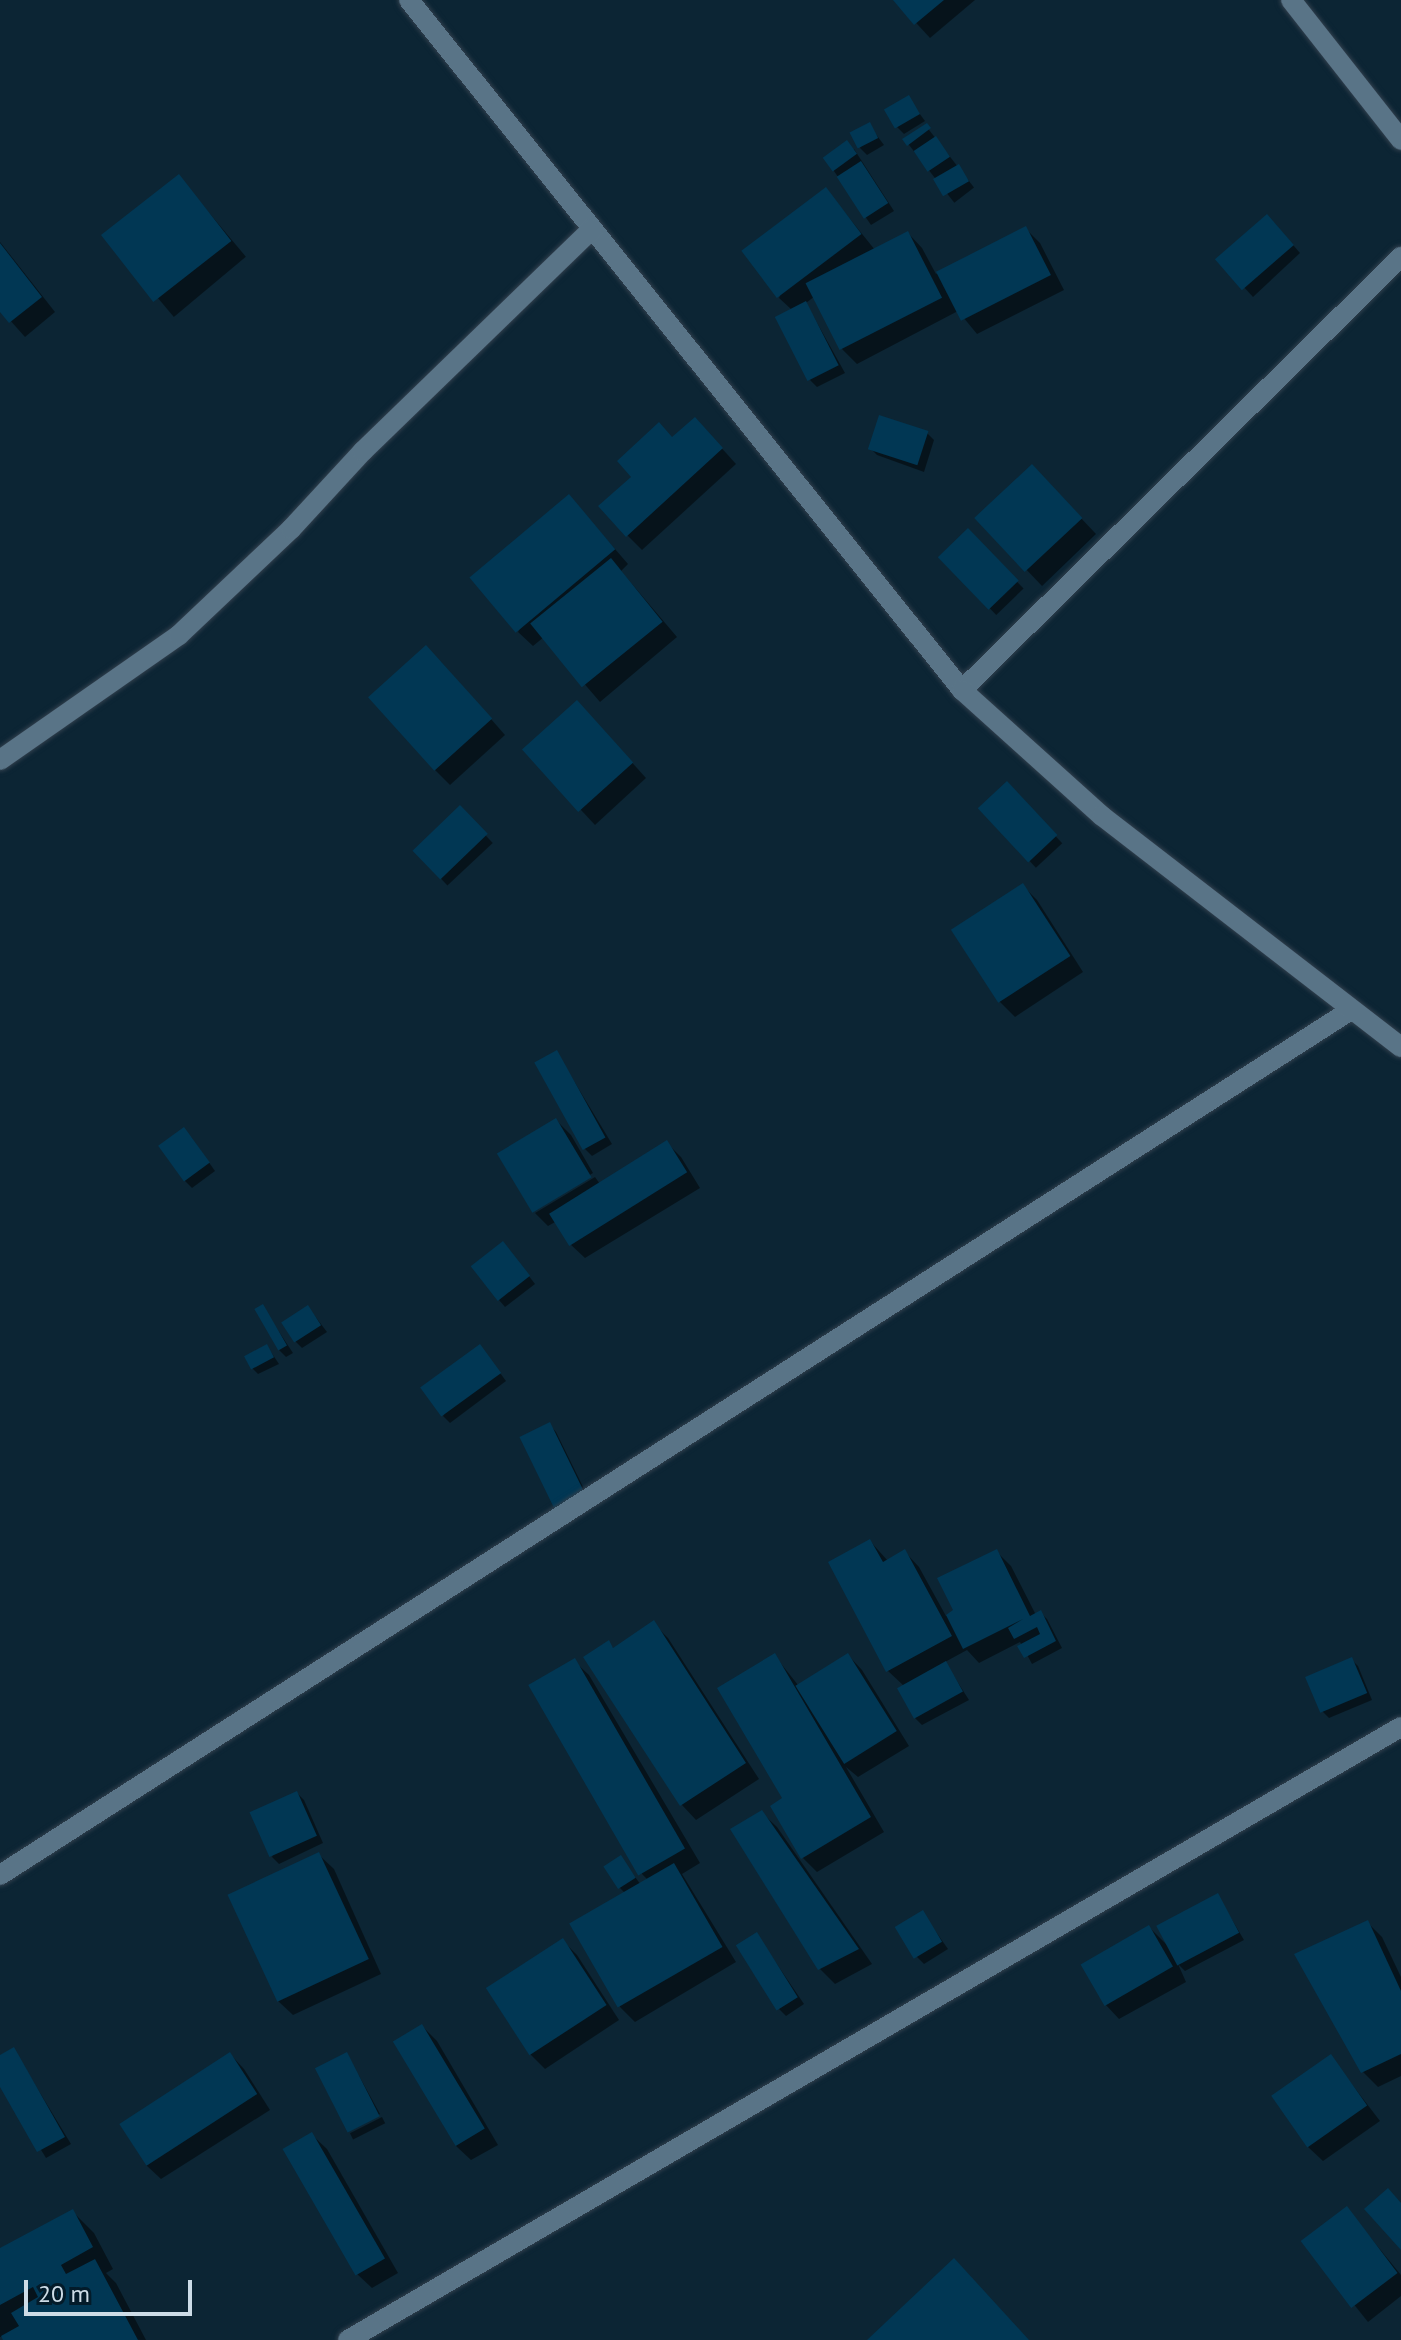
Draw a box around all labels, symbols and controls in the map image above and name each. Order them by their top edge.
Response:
scale bar [28,2264,196,2314]
text: 20 m [38,2278,90,2309]

